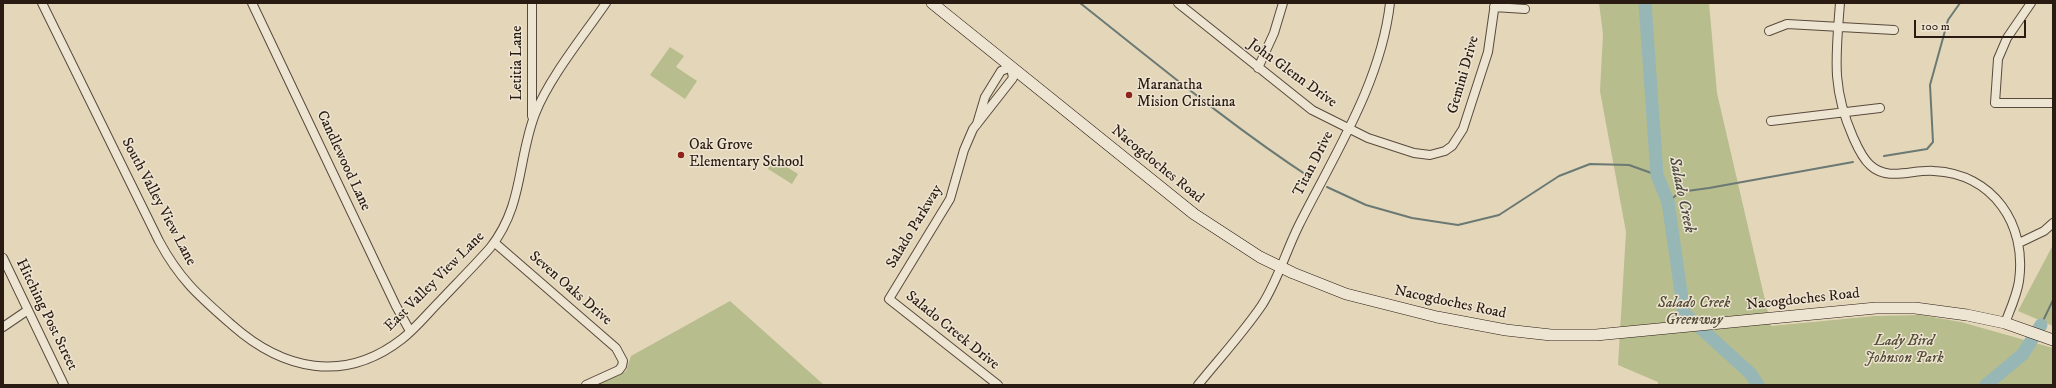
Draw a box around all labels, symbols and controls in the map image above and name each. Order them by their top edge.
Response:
scale bar [1916,12,2028,38]
text: 100 m [1921,19,1950,34]
street label: Letitia Lane [509,25,527,101]
street label: Gemini Drive [1444,34,1484,116]
street label: John Glenn Drive [1244,36,1340,112]
place label: Maranatha Mision Cristiana [1137,77,1235,112]
marker: Maranatha Mision Cristiana [1124,90,1134,100]
street label: Candlewood Lane [312,108,374,214]
street label: Nacogdoches Road [1107,122,1207,208]
street label: Titan Drive [1290,128,1338,200]
street label: South Valley View Lane [117,135,199,269]
place label: Oak Grove Elementary School [689,137,804,172]
marker: Oak Grove Elementary School [676,150,686,160]
water label: Salado Creek [1664,155,1698,235]
street label: Salado Parkway [883,182,947,272]
street label: East Valley View Lane [381,228,489,336]
street label: Seven Oaks Drive [525,248,615,330]
street label: Hitching Post Street [11,256,81,374]
street label: Nacogdoches Road [1392,282,1508,324]
street label: Nacogdoches Road [1745,285,1861,315]
street label: Salado Creek Drive [902,288,1002,374]
park label: Salado Creek Greenway [1658,295,1730,330]
park label: Lady Bird Johnson Park [1864,333,1944,368]

